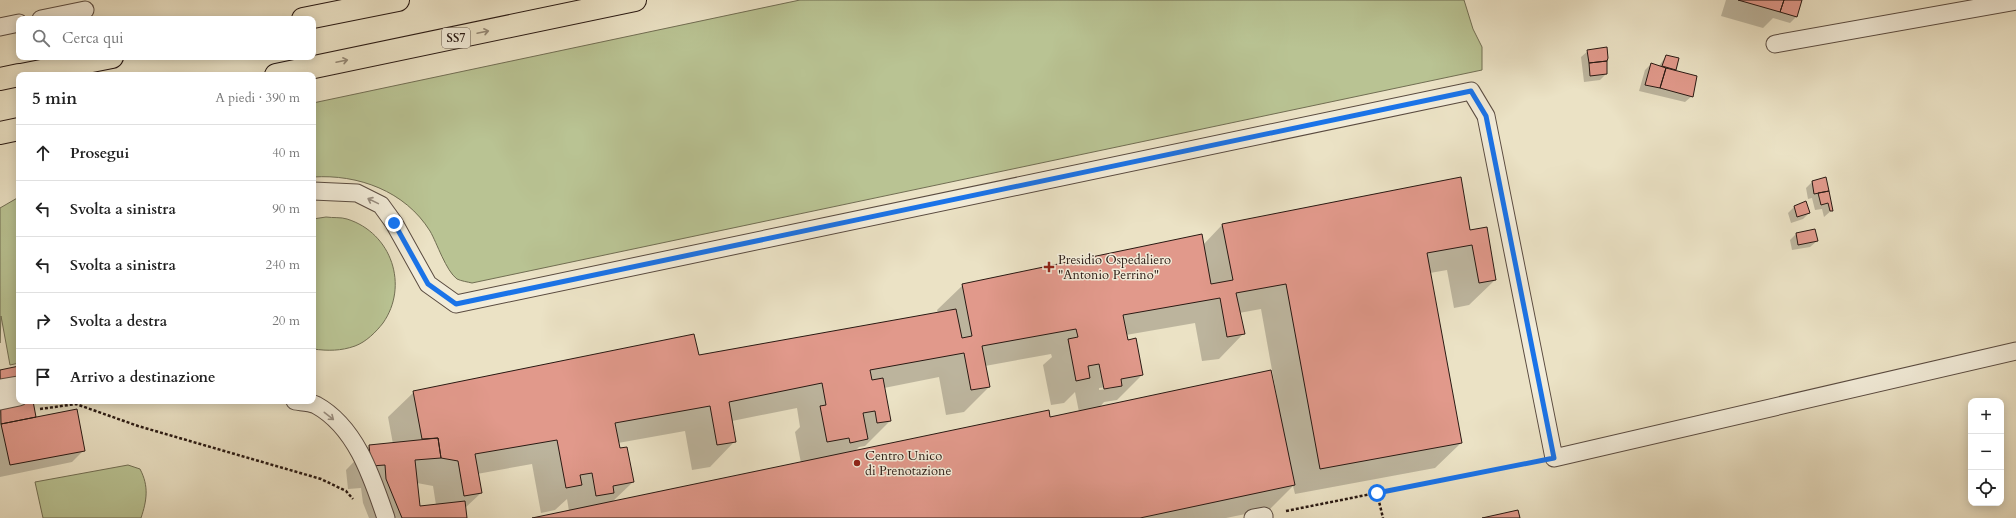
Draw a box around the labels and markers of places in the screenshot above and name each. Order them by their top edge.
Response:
place label: Presidio Ospedaliero "Antonio Perrino" [1058,251,1171,284]
marker: Presidio Ospedaliero "Antonio Perrino" [1043,261,1055,273]
place label: Centro Unico di Prenotazione [865,447,951,480]
marker: Centro Unico di Prenotazione [852,458,862,468]

